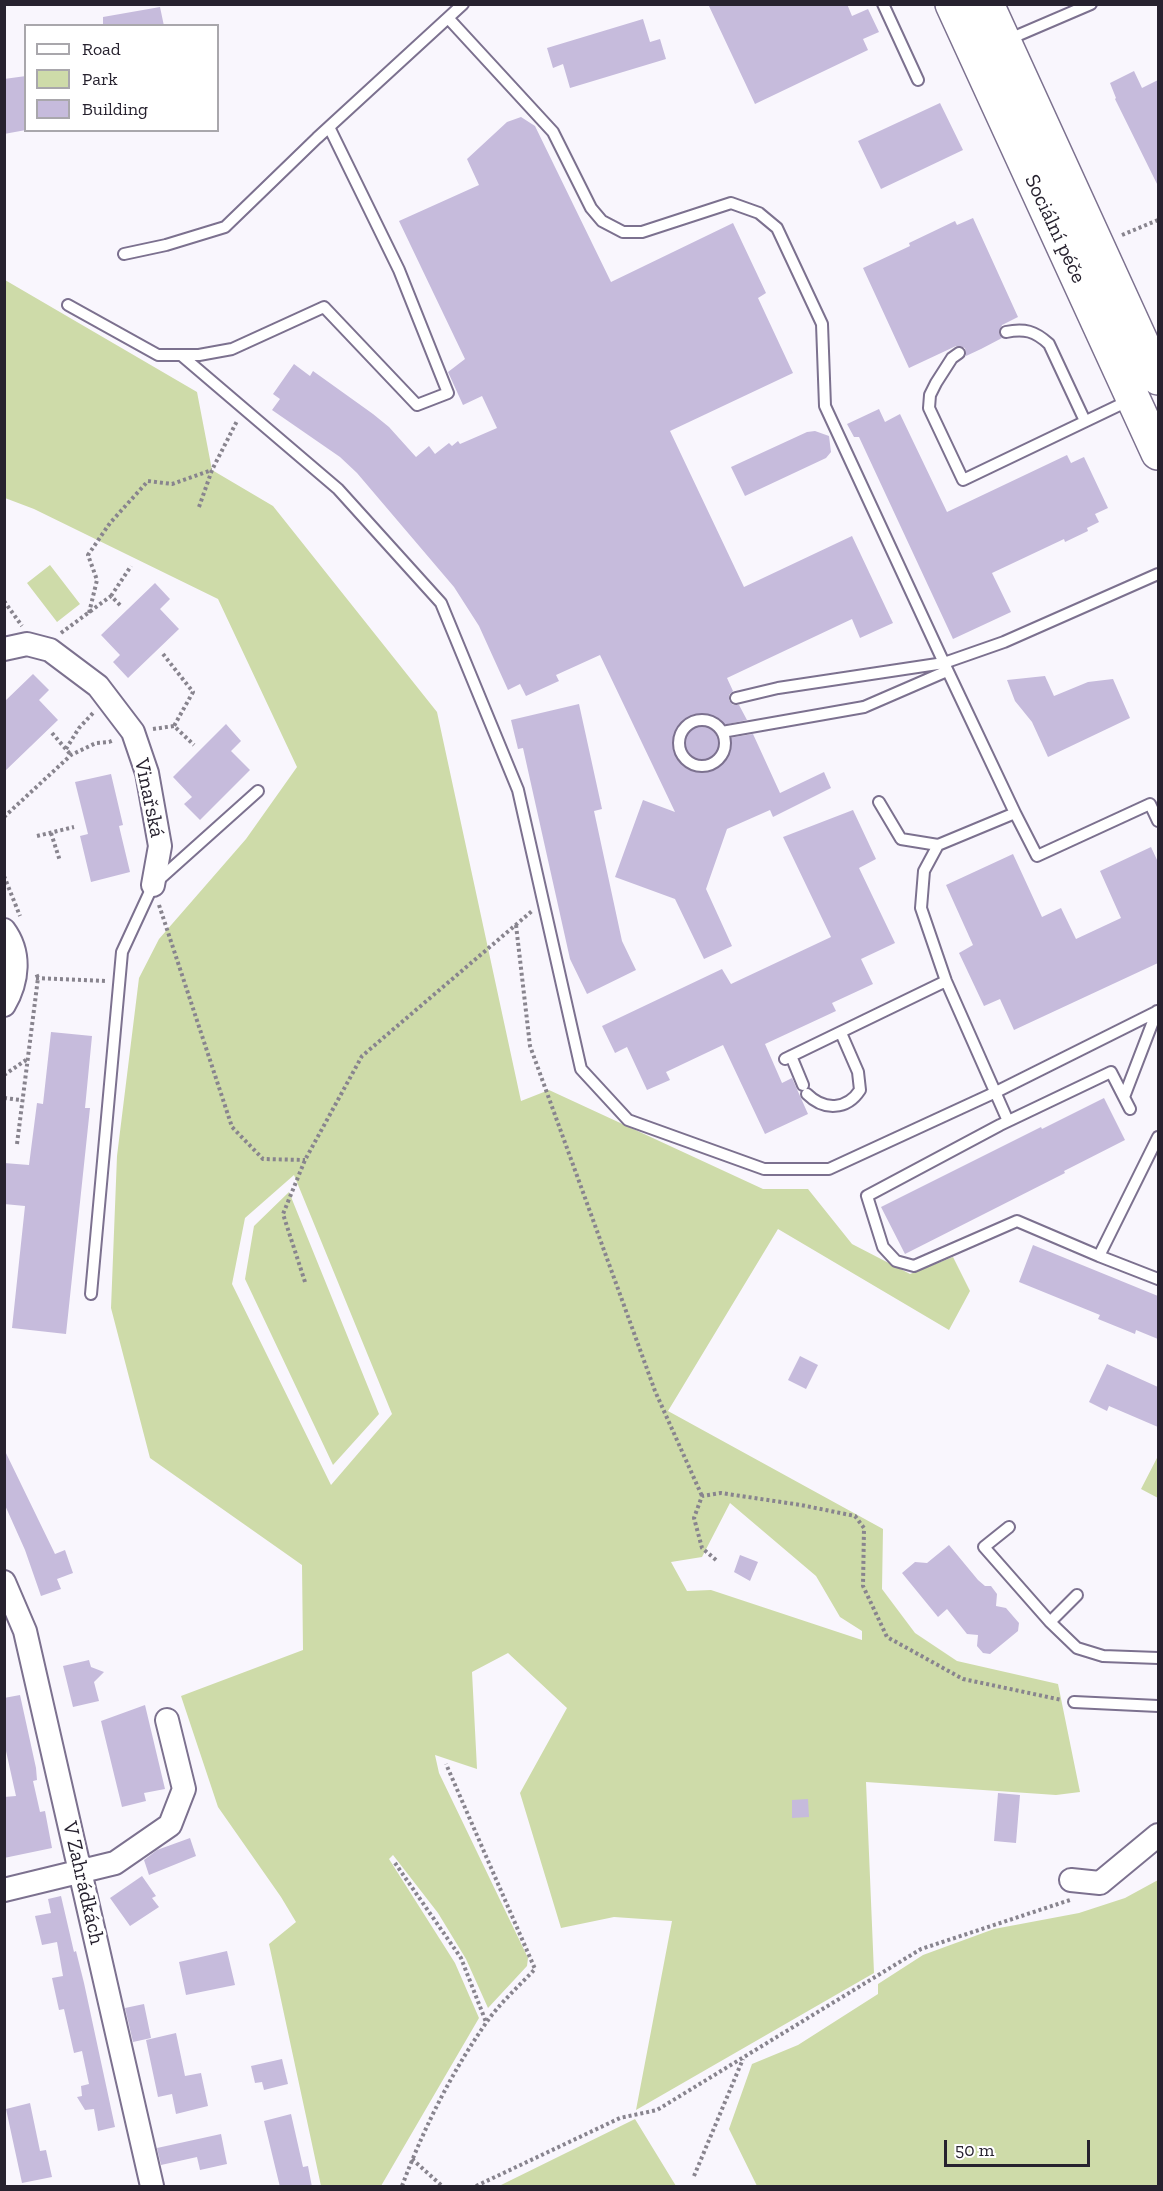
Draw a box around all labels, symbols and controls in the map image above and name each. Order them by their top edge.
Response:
legend [24,24,219,132]
text: Road [82,38,121,60]
text: Park [82,68,118,90]
text: Building [82,98,148,120]
street label: Sociální péče [1019,171,1091,287]
street label: Vinařská [128,756,170,840]
street label: V Zahrádkách [57,1819,109,1947]
scale bar [947,2128,1092,2166]
text: 50 m [955,2139,994,2161]

